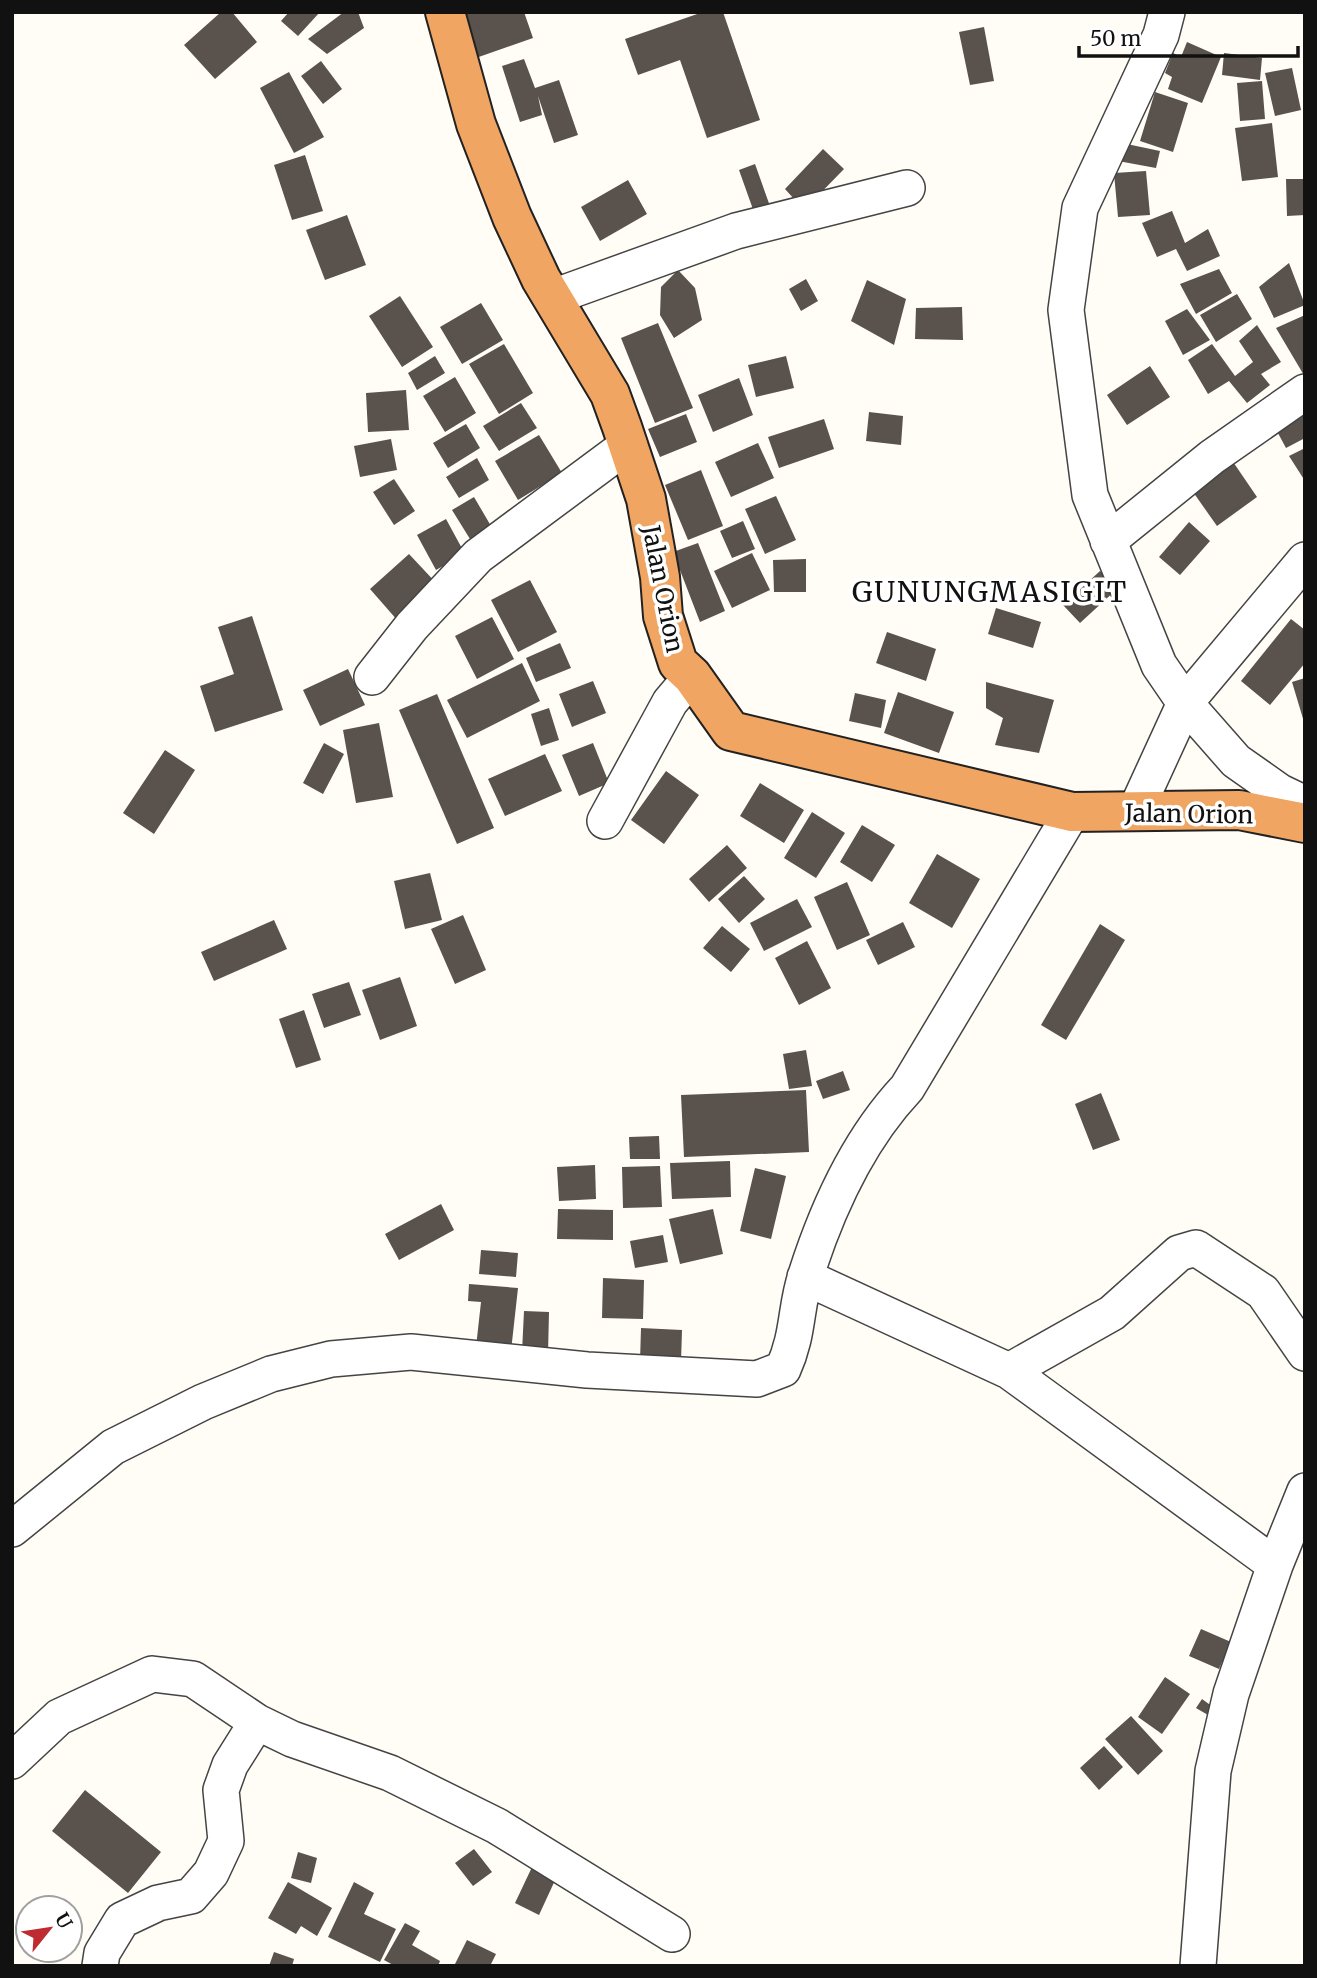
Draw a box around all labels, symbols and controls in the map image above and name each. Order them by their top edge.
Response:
scale bar [1079,14,1298,58]
text: 50 m [1090,25,1141,52]
street label: Jalan Orion [635,522,691,655]
district label: GUNUNGMASIGIT [852,574,1128,610]
street label: Jalan Orion [1123,797,1254,831]
north arrow [14,1894,84,1964]
text: U [50,1908,78,1933]

